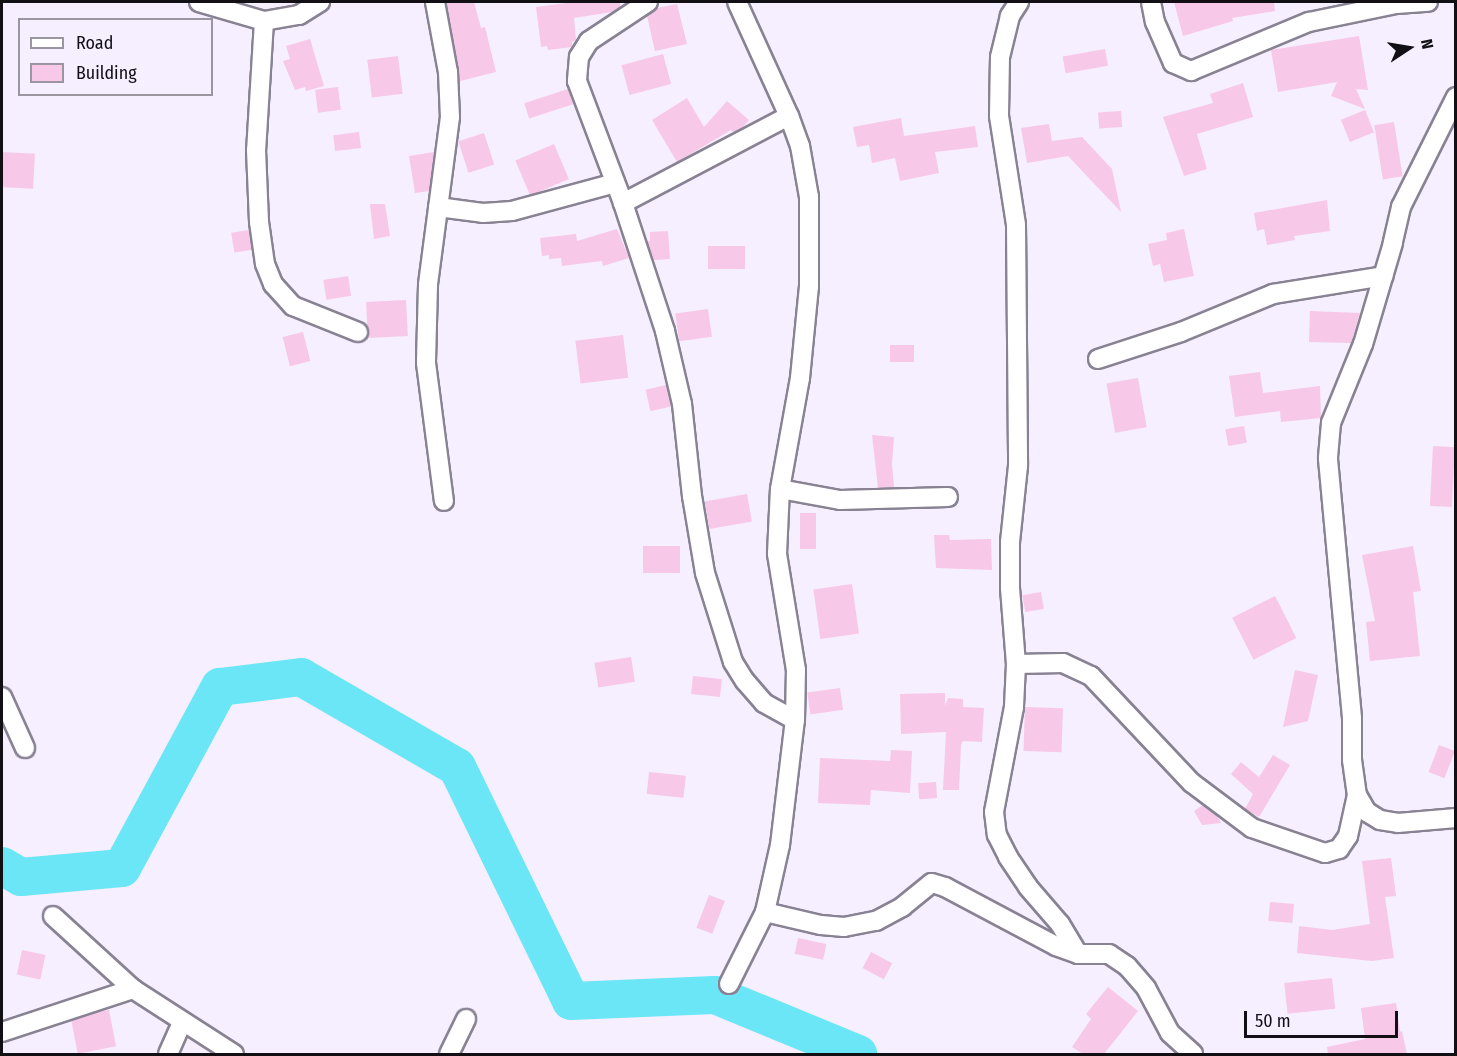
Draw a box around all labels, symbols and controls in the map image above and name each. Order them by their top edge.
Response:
legend [18,18,213,96]
north arrow [1379,18,1439,78]
text: Road [76,32,113,54]
text: N [1417,37,1437,51]
text: Building [76,62,137,84]
scale bar [1247,999,1402,1037]
text: 50 m [1255,1010,1291,1032]

